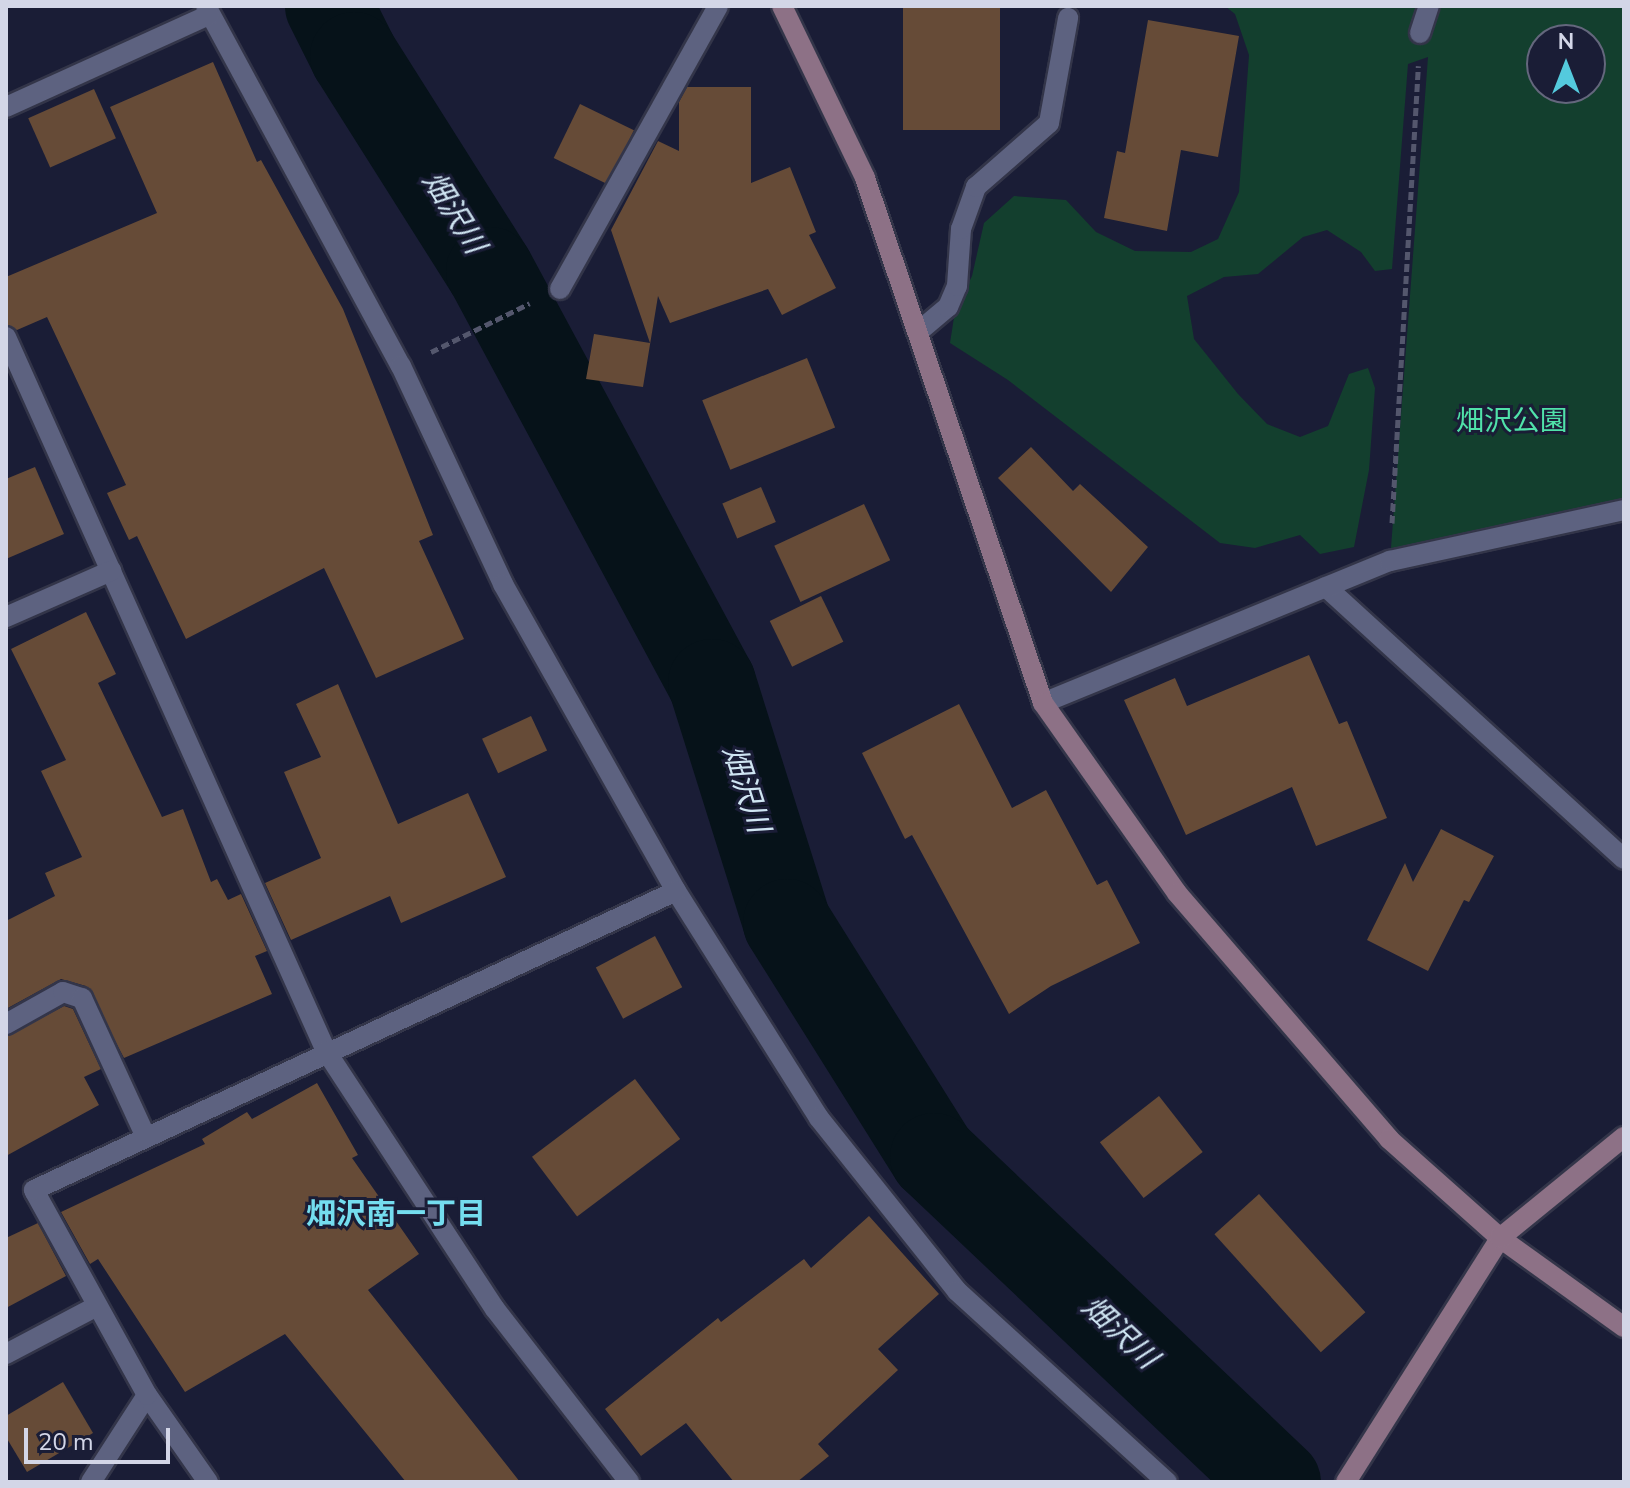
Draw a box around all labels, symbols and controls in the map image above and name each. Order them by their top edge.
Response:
north arrow [1526,24,1606,104]
text: N [1558,27,1574,57]
water label: 畑沢川 [414,165,492,261]
park label: 畑沢公園 [1456,404,1568,438]
water label: 畑沢川 [714,741,776,837]
district label: 畑沢南一丁目 [306,1197,486,1233]
water label: 畑沢川 [1074,1289,1164,1377]
scale bar [28,1412,174,1462]
text: 20 m [38,1426,94,1458]

